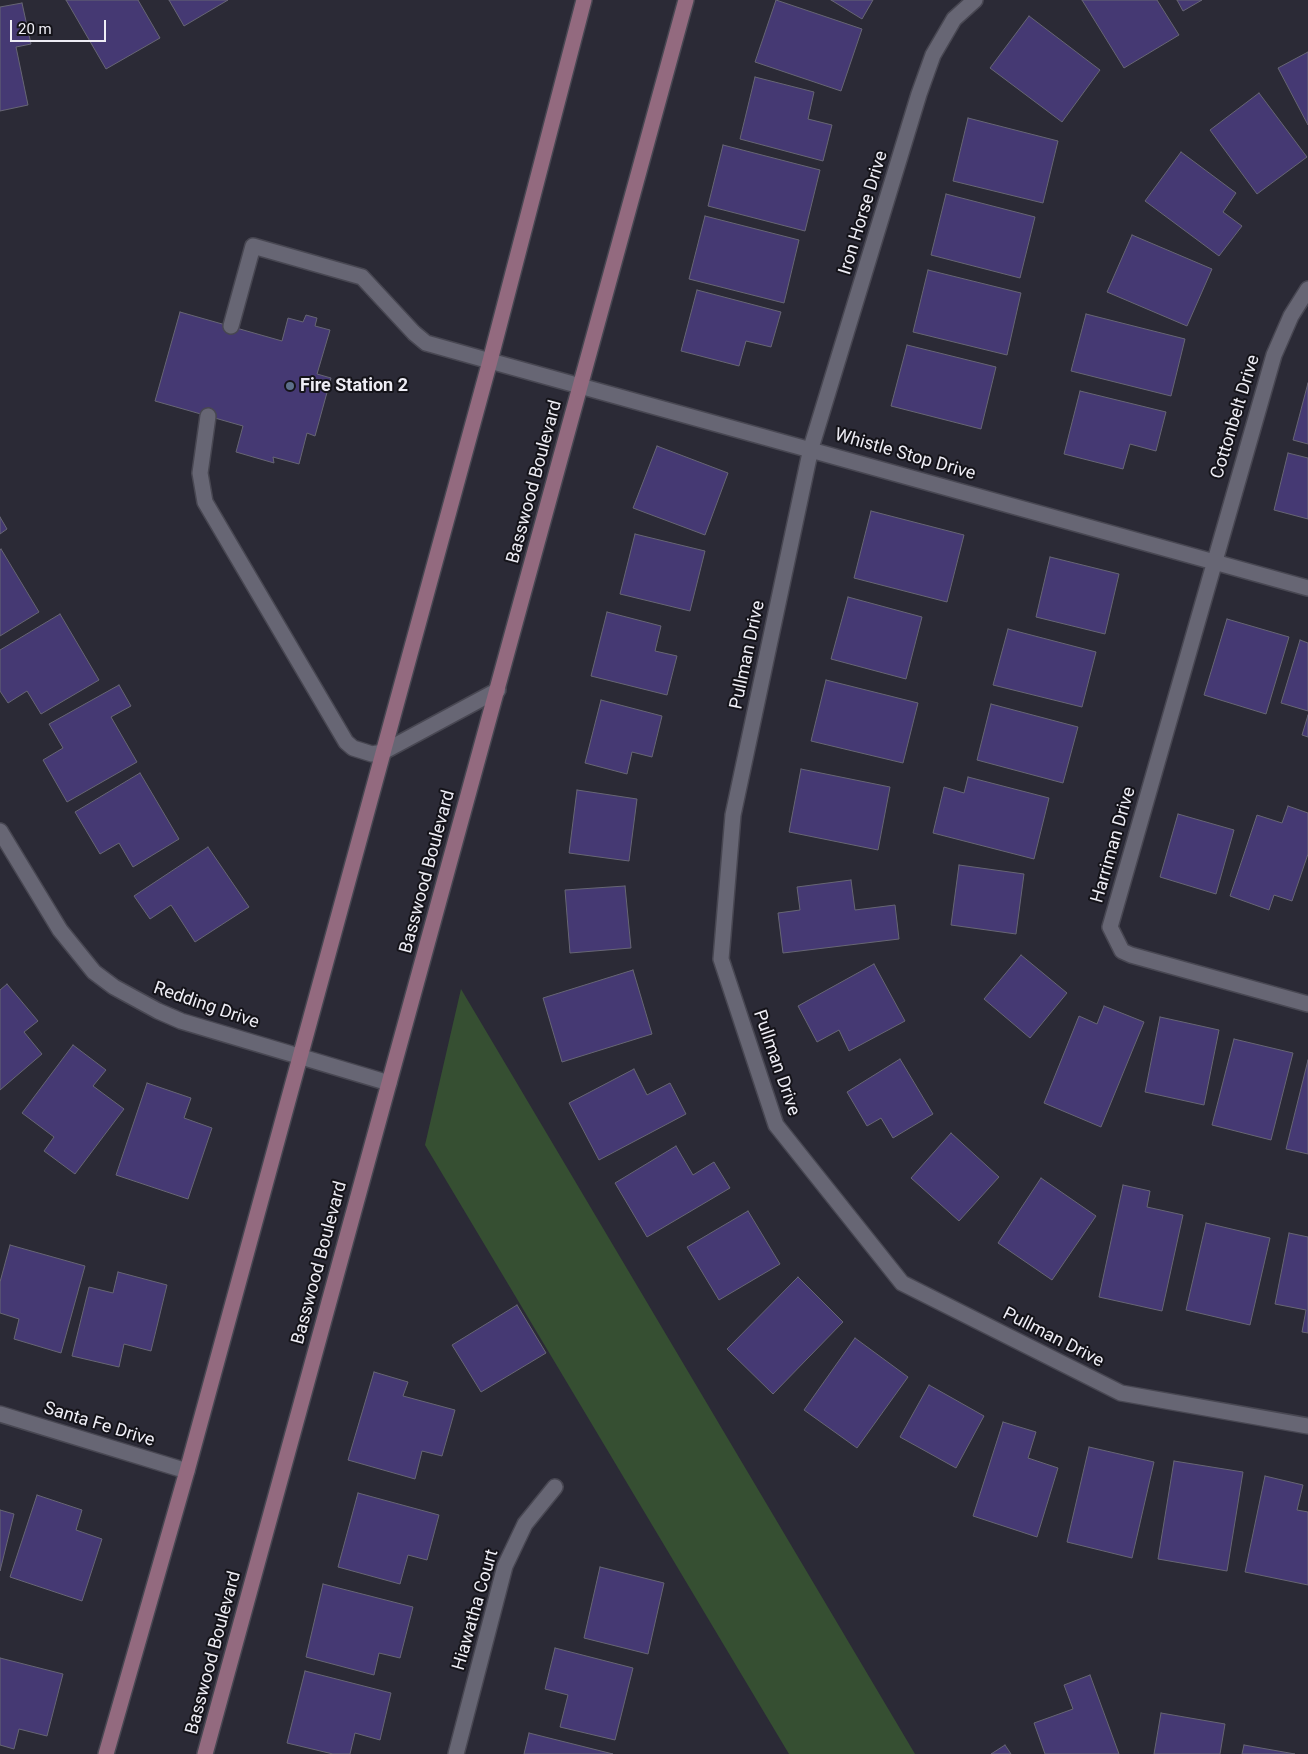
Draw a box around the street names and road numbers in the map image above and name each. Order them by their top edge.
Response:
street label: Iron Horse Drive [835,148,893,278]
street label: Cottonbelt Drive [1207,352,1265,482]
street label: Basswood Boulevard [503,398,567,566]
street label: Whistle Stop Drive [832,425,978,485]
street label: Pullman Drive [726,599,770,711]
street label: Harriman Drive [1087,785,1141,905]
street label: Basswood Boulevard [396,788,460,956]
street label: Redding Drive [150,978,262,1034]
street label: Pullman Drive [748,1007,804,1119]
street label: Basswood Boulevard [288,1179,352,1347]
street label: Pullman Drive [999,1303,1107,1373]
street label: Santa Fe Drive [41,1398,157,1452]
street label: Hiawatha Court [448,1547,504,1673]
street label: Basswood Boulevard [182,1569,246,1737]

